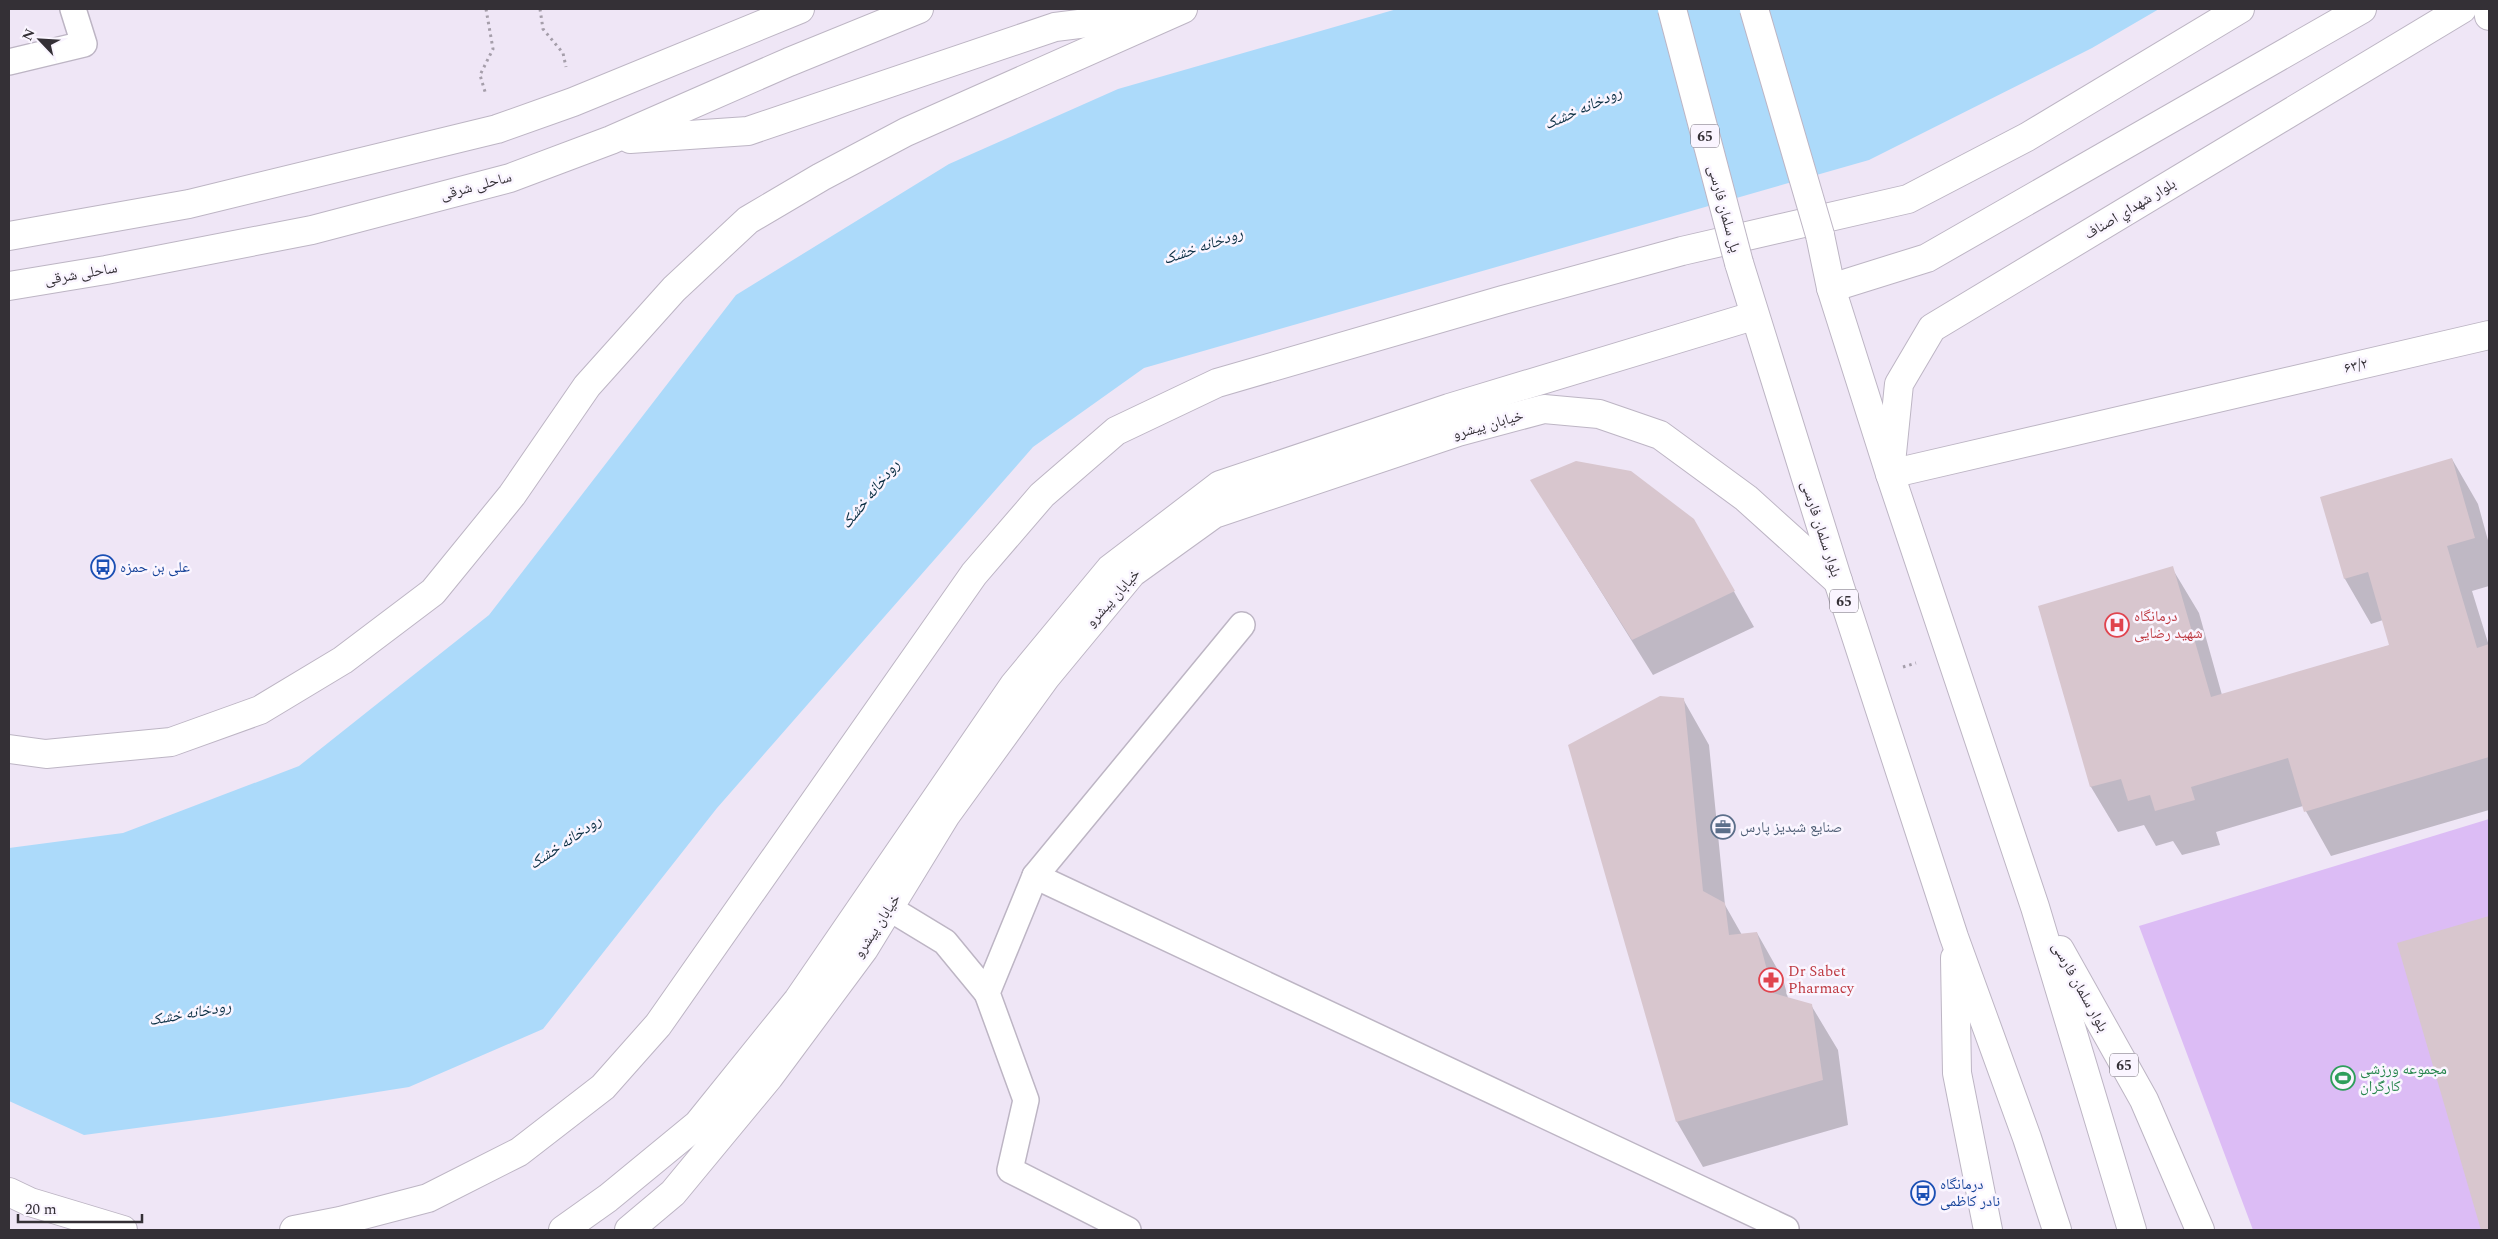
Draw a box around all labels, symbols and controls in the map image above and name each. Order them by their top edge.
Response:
north arrow [15,15,65,65]
text: N [17,25,41,44]
water label: رودخانه خشک [1540,80,1626,136]
road number: 65 [1691,124,1719,148]
street label: پل سلمان فارسی [1701,163,1747,255]
street label: ساحلی شرقی [438,165,515,207]
street label: بلوار شهداي اصناف [2080,172,2180,246]
water label: رودخانه خشک [1160,221,1246,271]
street label: ساحلی شرقی [43,256,119,292]
street label: ۶۳/۲ [2342,352,2371,380]
street label: خیابان پیشرو [1450,404,1527,446]
water label: رودخانه خشک [835,454,905,534]
street label: بلوار سلمان فارسی [1795,478,1847,580]
bus stop icon: علی بن حمزه [90,554,116,580]
place label: علی بن حمزه [120,556,190,579]
street label: خیابان پیشرو [1080,563,1146,633]
road number: 65 [1830,590,1858,612]
place label: درمانگاه شهید رضایی [2134,605,2203,645]
hospital icon: درمانگاه شهید رضایی [2104,612,2130,638]
water label: رودخانه خشک [524,809,606,875]
office icon: صنایع شبدیز پارس [1710,814,1736,840]
place label: صنایع شبدیز پارس [1740,816,1842,839]
street label: خیابان پیشرو [848,889,907,963]
street label: بلوار سلمان فارسی [2046,938,2114,1036]
place label: Dr Sabet Pharmacy [1788,960,1855,1000]
pharmacy icon: Dr Sabet Pharmacy [1758,967,1784,993]
water label: رودخانه خشک [147,994,233,1032]
road number: 65 [2110,1054,2138,1076]
place label: مجموعه ورزشی کارگران [2360,1058,2447,1098]
sports icon: مجموعه ورزشی کارگران [2330,1065,2356,1091]
place label: درمانگاه نادر کاظمی [1940,1173,2000,1213]
bus stop icon: درمانگاه نادر کاظمی [1910,1180,1936,1206]
scale bar [18,1192,141,1224]
text: 20 m [25,1198,57,1221]

